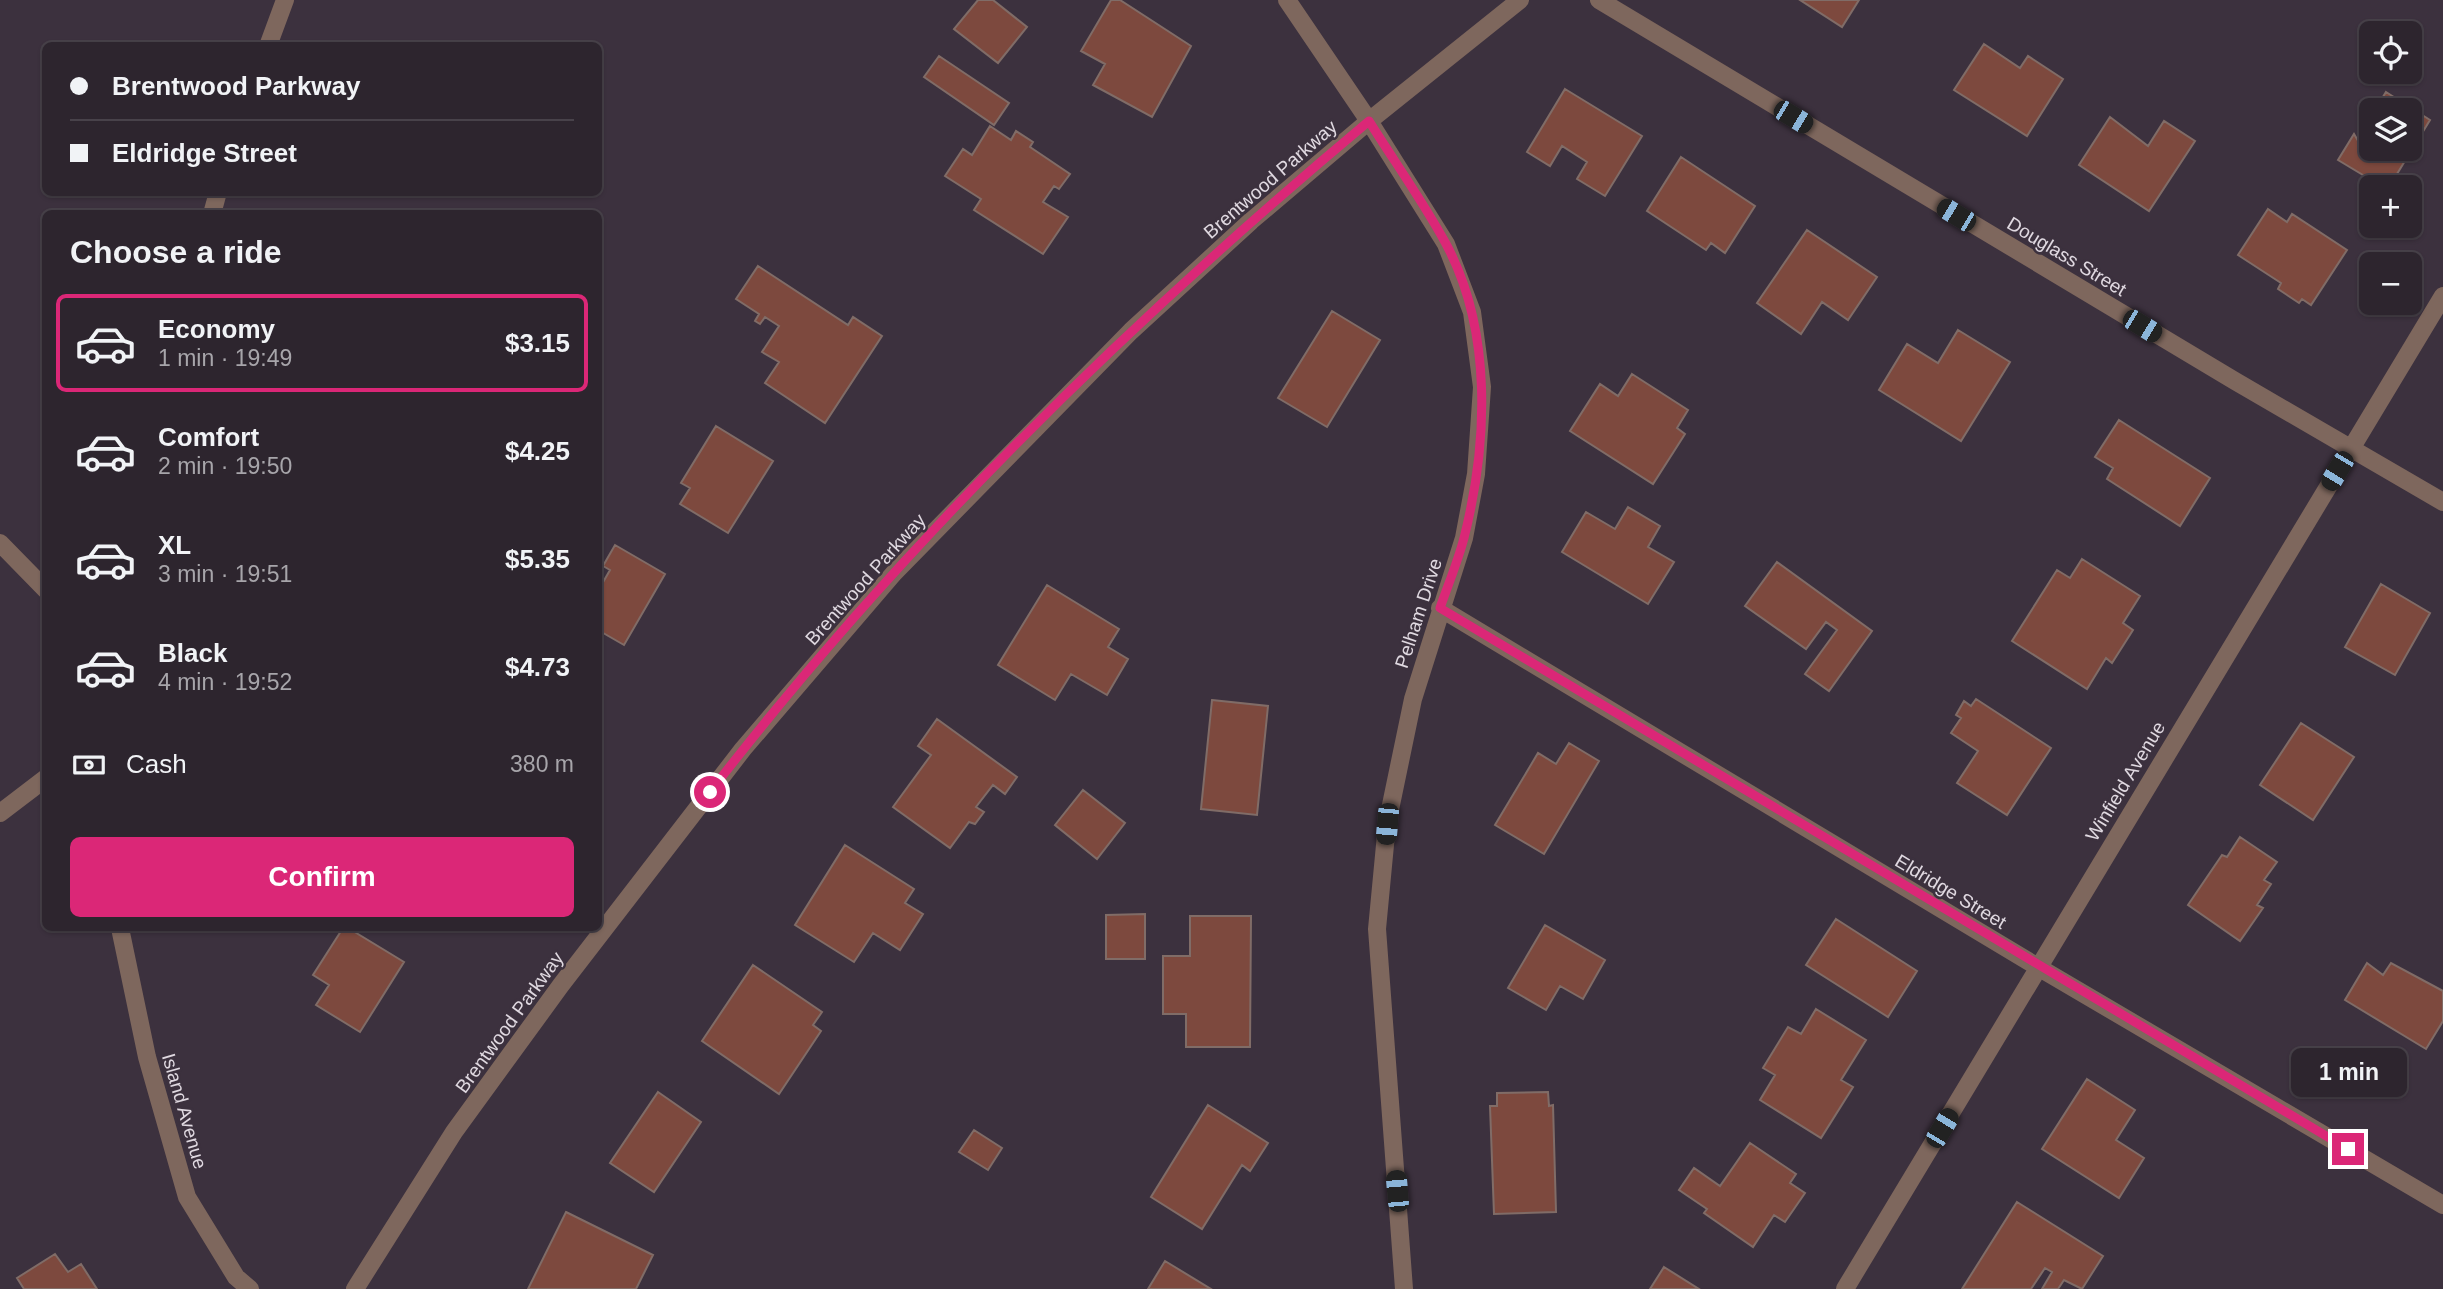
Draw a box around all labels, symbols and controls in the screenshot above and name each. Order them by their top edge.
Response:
map controls [2359,21,2422,315]
button: locate [2359,21,2422,84]
text: Brentwood Parkway [112,71,361,101]
car [1770,97,1817,137]
button: layers [2359,98,2422,161]
street label: Brentwood Parkway [1200,116,1341,243]
text: Eldridge Street [112,138,297,168]
button: + [2359,175,2422,238]
car [1933,195,1980,235]
street label: Douglass Street [2003,213,2131,301]
text: Choose a ride [70,234,282,270]
button: − [2359,252,2422,315]
car [2119,306,2166,346]
icon: car [74,312,137,375]
text: Economy [158,314,275,344]
text: $3.15 [505,328,570,358]
text: 1 min · 19:49 [158,345,292,371]
icon: car [74,420,137,483]
text: Comfort [158,422,259,452]
text: $4.25 [505,436,570,466]
car [2318,448,2357,494]
text: 2 min · 19:50 [158,453,292,479]
street label: Brentwood Parkway [801,509,930,649]
icon: car [74,528,137,591]
text: XL [158,530,191,560]
text: $5.35 [505,544,570,574]
street label: Pelham Drive [1391,556,1446,671]
text: 3 min · 19:51 [158,561,292,587]
icon: car [74,636,137,699]
text: Black [158,638,227,668]
text: $4.73 [505,652,570,682]
text: 4 min · 19:52 [158,669,292,695]
street label: Winfield Avenue [2081,718,2169,845]
icon: cash [70,746,108,784]
text: Cash [126,749,187,779]
text: 380 m [510,751,574,777]
route start [694,776,726,808]
car [1375,802,1400,846]
button: Confirm [70,837,574,917]
street label: Eldridge Street [1891,850,2011,933]
street label: Brentwood Parkway [451,947,568,1097]
callout: 1 min [2290,1048,2406,1096]
street label: Island Avenue [158,1051,211,1171]
text: 1 min [2319,1059,2379,1085]
car [1923,1105,1962,1151]
route end [2332,1133,2364,1165]
car [1385,1169,1410,1213]

